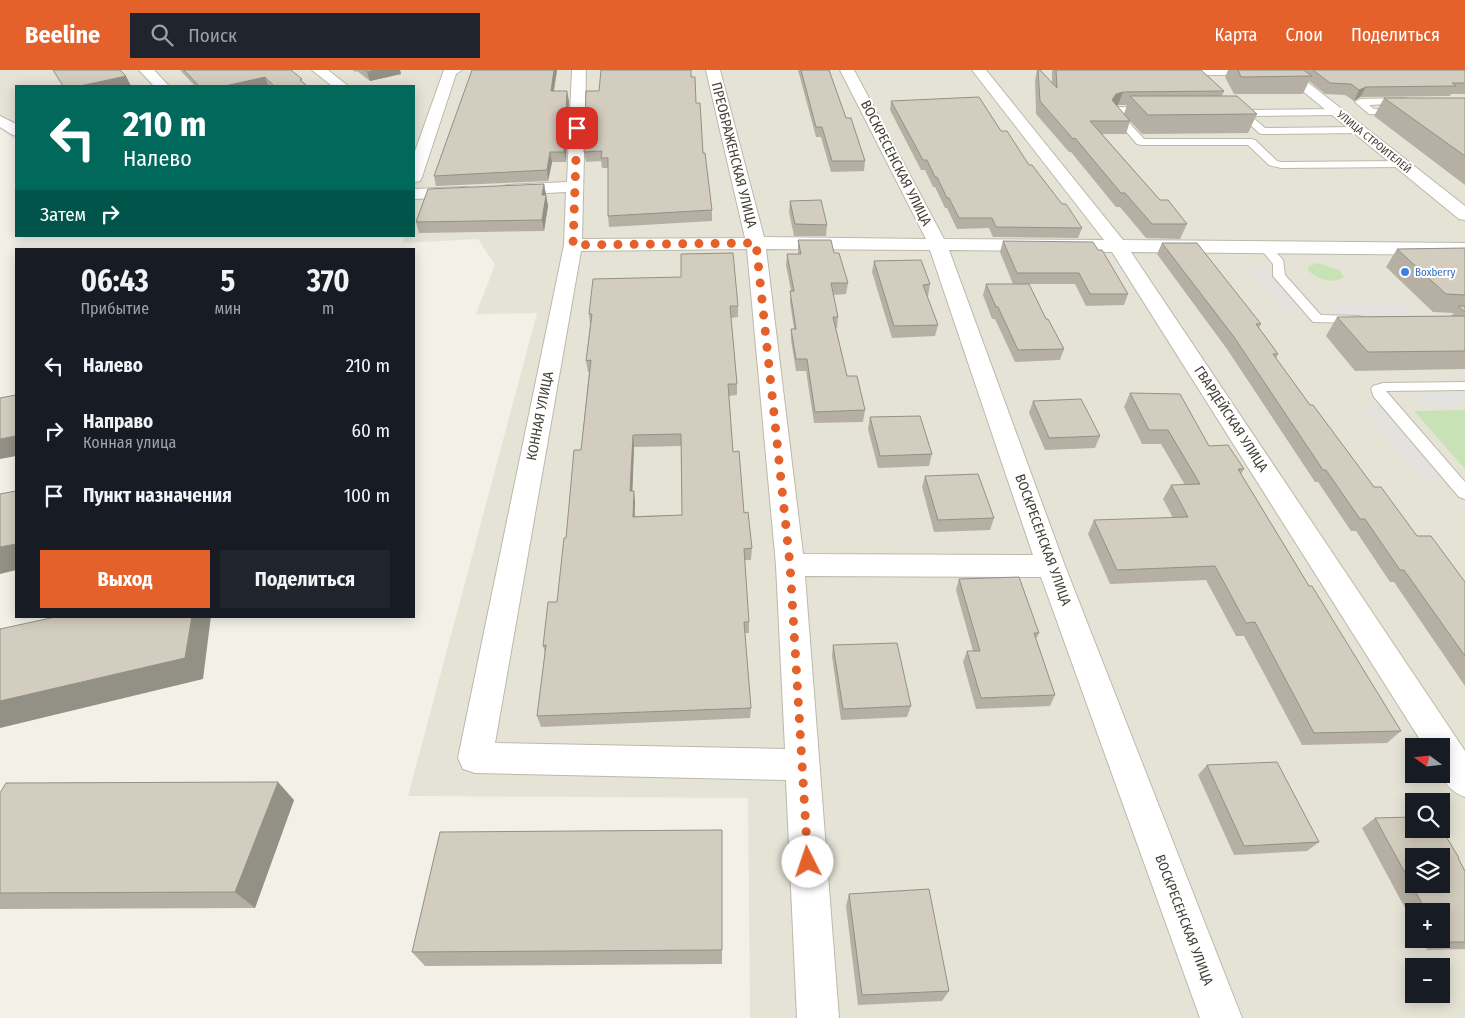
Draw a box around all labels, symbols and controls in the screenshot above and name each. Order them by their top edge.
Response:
search box [130,13,480,58]
text: Beeline [25,21,100,49]
icon: search [148,21,176,49]
text: Поиск [188,24,237,47]
text: Карта [1214,24,1257,46]
text: Слои [1285,24,1323,46]
text: Поделиться [1351,24,1440,46]
street label: ПРЕОБРАЖЕНСКАЯ УЛИЦА [708,80,760,230]
street label: ВОСКРЕСЕНСКАЯ УЛИЦА [857,97,935,229]
text: 210 m [123,103,207,145]
icon: left [40,105,105,170]
pin [556,107,598,149]
street label: УЛИЦА СТРОИТЕЛЕЙ [1333,107,1414,176]
icon: arrive [563,114,591,142]
text: Налево [123,145,192,172]
icon: right [96,200,124,228]
text: Затем [40,203,86,226]
text: 06:43 [81,263,149,299]
text: 5 [221,263,235,299]
text: 370 [307,263,350,299]
marker: Boxberry [1399,266,1411,278]
place label: Boxberry [1415,266,1455,279]
text: Прибытие [80,299,149,318]
text: мин [214,299,241,318]
text: m [322,299,334,318]
icon: left [40,352,68,380]
text: Налево [83,354,143,377]
text: 210 m [346,354,390,377]
street label: ГВАРДЕЙСКАЯ УЛИЦА [1190,363,1272,476]
street label: КОННАЯ УЛИЦА [523,369,557,462]
text: Направо [83,410,153,433]
icon: right [40,417,68,445]
text: 60 m [352,419,390,442]
text: Конная улица [83,433,176,452]
street label: ВОСКРЕСЕНСКАЯ УЛИЦА [1011,472,1075,609]
icon: arrive [40,482,68,510]
text: Пункт назначения [83,484,232,507]
text: 100 m [344,484,390,507]
button: Выход [40,550,210,608]
button: Поделиться [220,550,390,608]
north arrow [1405,738,1450,782]
map controls [1405,738,1450,1003]
button: search [1405,793,1450,838]
position arrow [781,835,833,887]
button: layers [1405,848,1450,893]
street label: ВОСКРЕСЕНСКАЯ УЛИЦА [1151,852,1217,988]
button: + [1405,903,1450,948]
button: − [1405,958,1450,1003]

